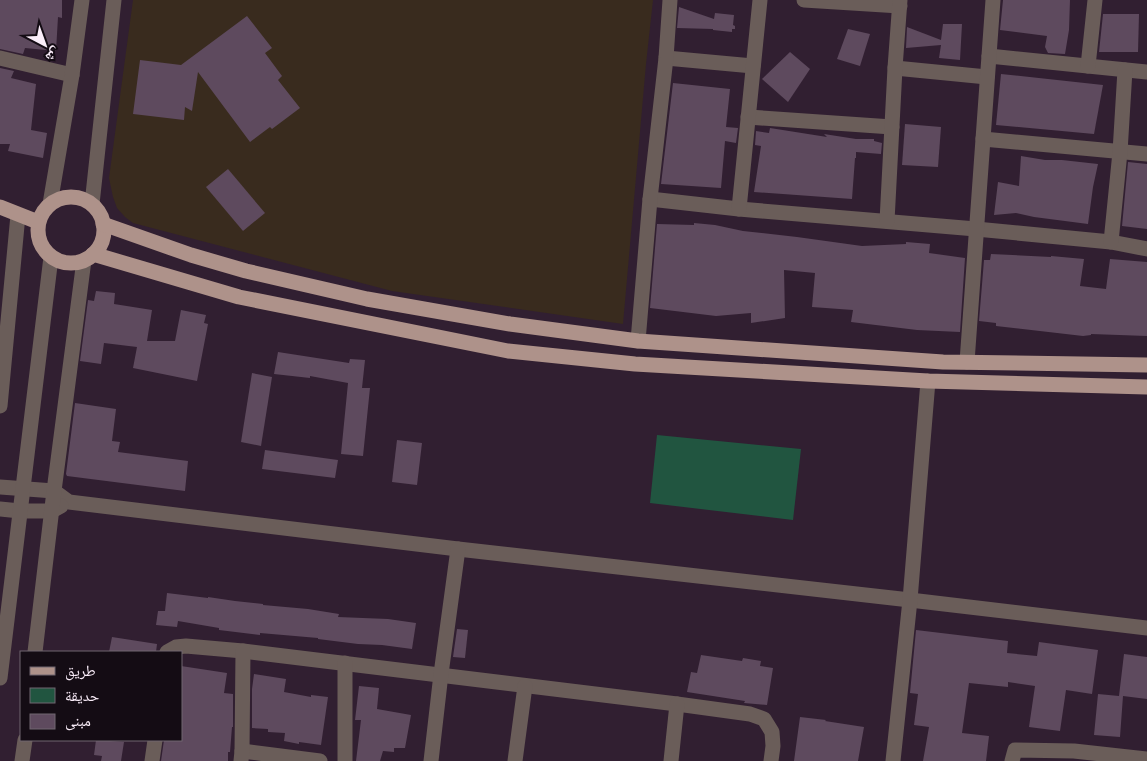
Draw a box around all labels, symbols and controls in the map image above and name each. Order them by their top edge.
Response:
north arrow [20,20,70,70]
text: ش [42,43,65,67]
legend [20,651,182,741]
text: طريق [65,661,96,681]
text: حديقة [65,686,100,705]
text: مبنى [65,711,91,731]

